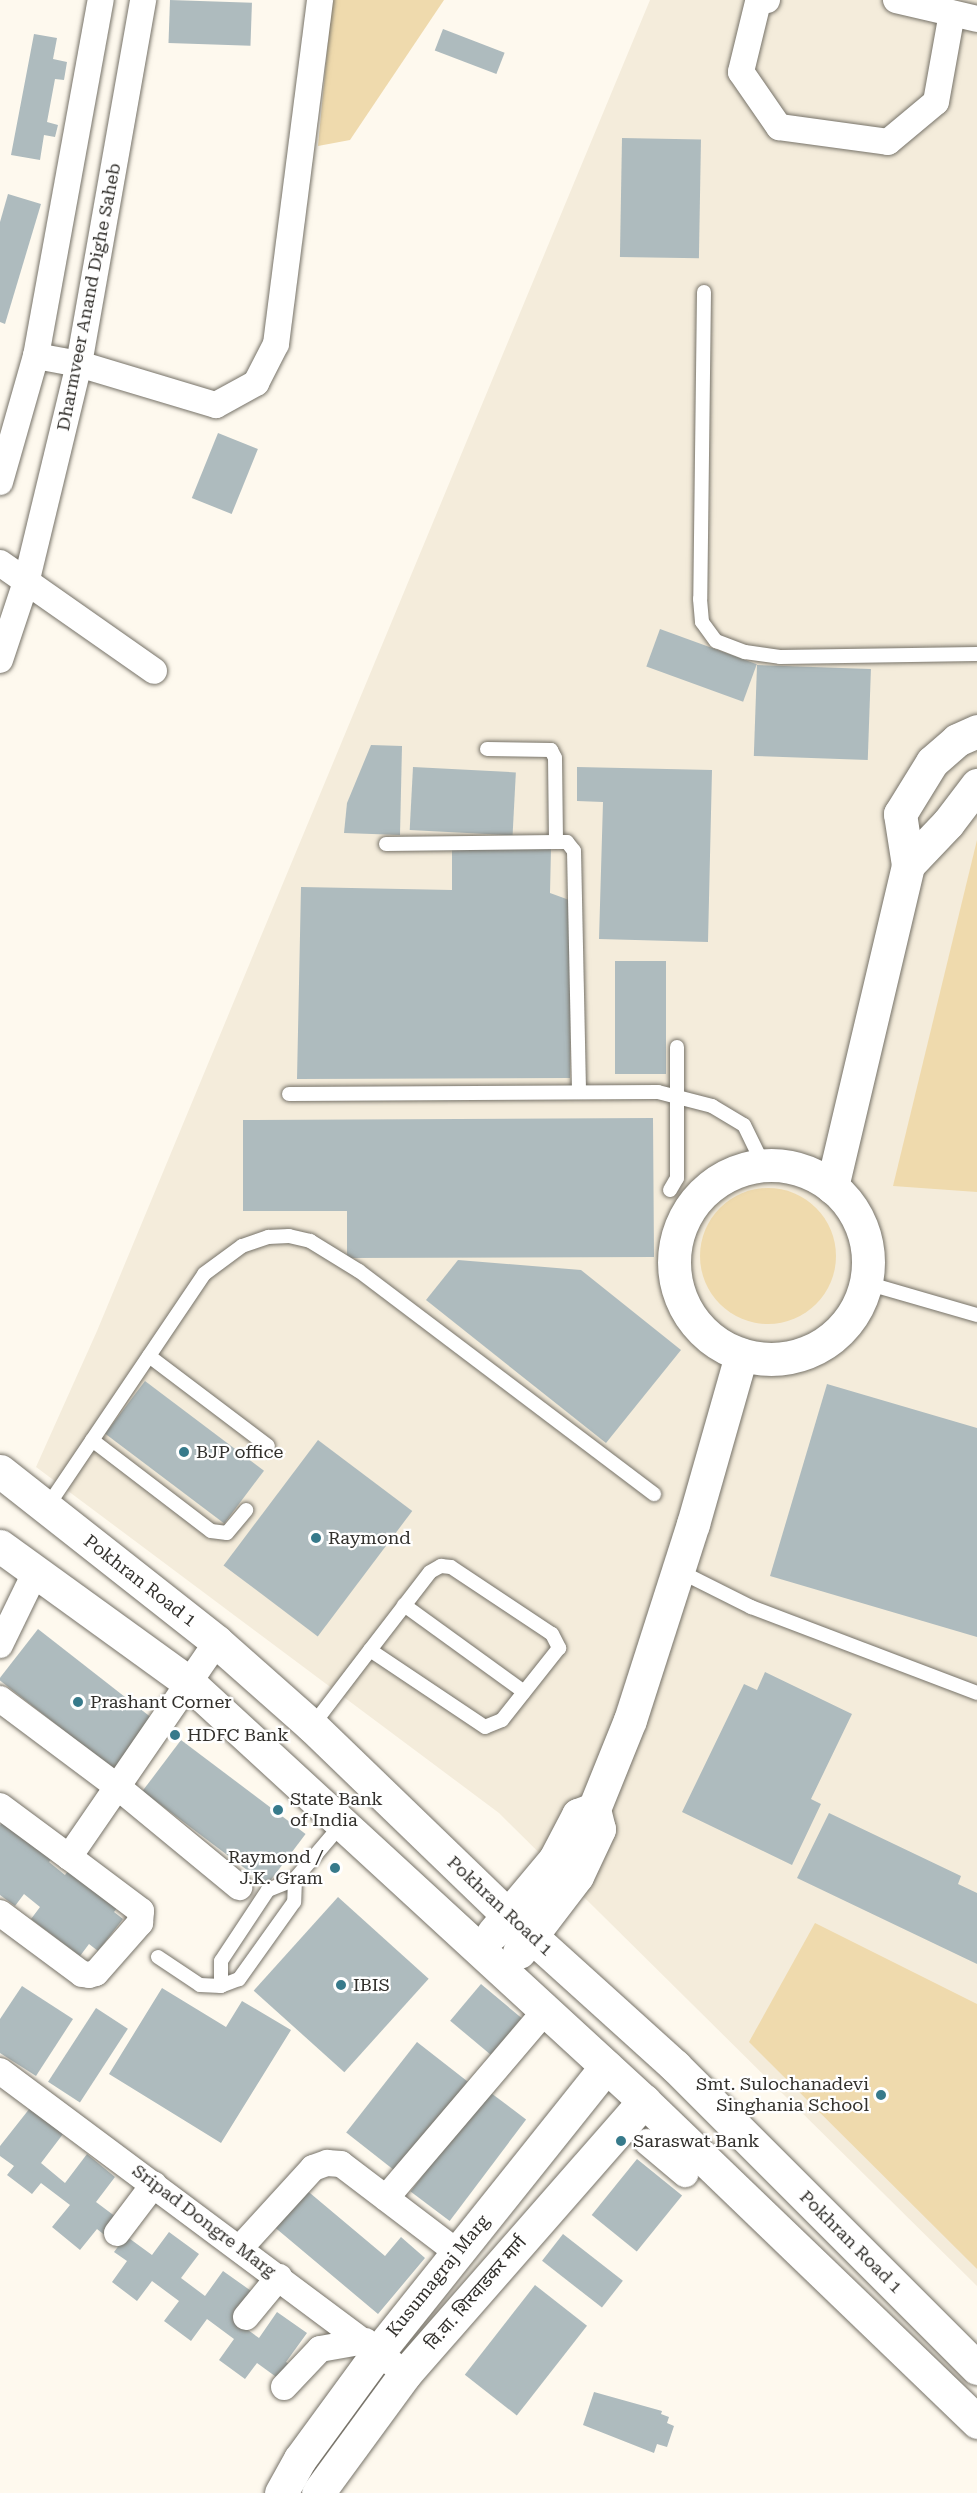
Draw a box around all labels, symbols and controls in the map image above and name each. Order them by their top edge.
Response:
street label: Dharmveer Anand Dighe Saheb [52,161,126,433]
place label: BJP office [196,1441,283,1463]
marker: BJP office [177,1445,191,1459]
place label: Raymond [328,1527,411,1549]
street label: Pokhran Road 1 [79,1530,201,1632]
marker: Raymond [309,1531,323,1545]
place label: Prashant Corner [90,1691,232,1713]
marker: Prashant Corner [71,1695,85,1709]
place label: HDFC Bank [187,1724,289,1746]
marker: HDFC Bank [168,1728,182,1742]
place label: State Bank of India [290,1789,383,1832]
marker: State Bank of India [271,1803,285,1817]
place label: Raymond / J.K. Gram [228,1847,323,1890]
street label: Pokhran Road 1 [443,1851,557,1961]
marker: Raymond / J.K. Gram [328,1861,342,1875]
place label: IBIS [353,1974,390,1996]
marker: IBIS [334,1978,348,1992]
place label: Smt. Sulochanadevi Singhania School [696,2074,869,2116]
marker: Smt. Sulochanadevi Singhania School [874,2088,888,2102]
place label: Saraswat Bank [633,2130,759,2152]
marker: Saraswat Bank [614,2134,628,2148]
street label: Sripad Dongre Marg [128,2160,280,2282]
street label: Pokhran Road 1 [795,2186,907,2298]
street label: Kusumagraj Marg [382,2211,494,2341]
street label: वि.वा. शिरवाडकर मार्ग [421,2232,531,2354]

